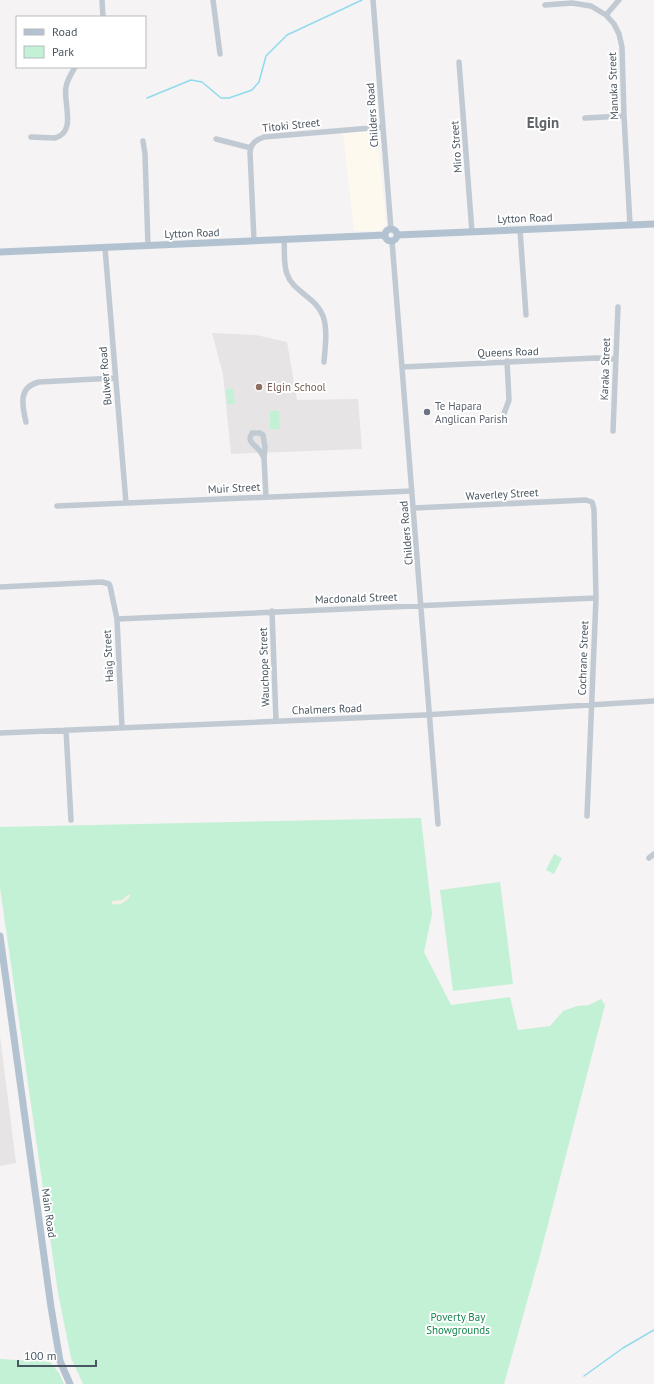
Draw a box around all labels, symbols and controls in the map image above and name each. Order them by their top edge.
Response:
legend [16,16,146,68]
text: Road [52,24,77,39]
text: Park [52,44,74,59]
street label: Manuka Street [605,52,621,120]
street label: Childers Road [363,82,381,148]
district label: Elgin [527,113,559,132]
street label: Titoki Street [262,115,321,135]
street label: Miro Street [447,120,465,174]
street label: Lytton Road [497,210,553,226]
street label: Lytton Road [164,225,220,241]
street label: Karaka Street [597,337,613,401]
street label: Queens Road [477,344,539,360]
street label: Bulwer Road [95,346,115,406]
place label: Elgin School [267,380,327,394]
marker: Elgin School [254,382,264,392]
place label: Te Hapara Anglican Parish [435,399,507,426]
marker: Te Hapara Anglican Parish [422,407,432,417]
street label: Muir Street [207,480,261,496]
street label: Waverley Street [465,485,539,503]
street label: Childers Road [396,500,416,566]
street label: Macdonald Street [314,590,398,606]
street label: Cochrane Street [575,620,591,696]
street label: Wauchope Street [256,627,272,707]
street label: Haig Street [100,629,116,683]
street label: Chalmers Road [292,701,362,717]
street label: Main Road [39,1188,59,1238]
park label: Poverty Bay Showgrounds [426,1310,490,1337]
scale bar [18,1342,96,1368]
text: 100 m [24,1348,57,1363]

